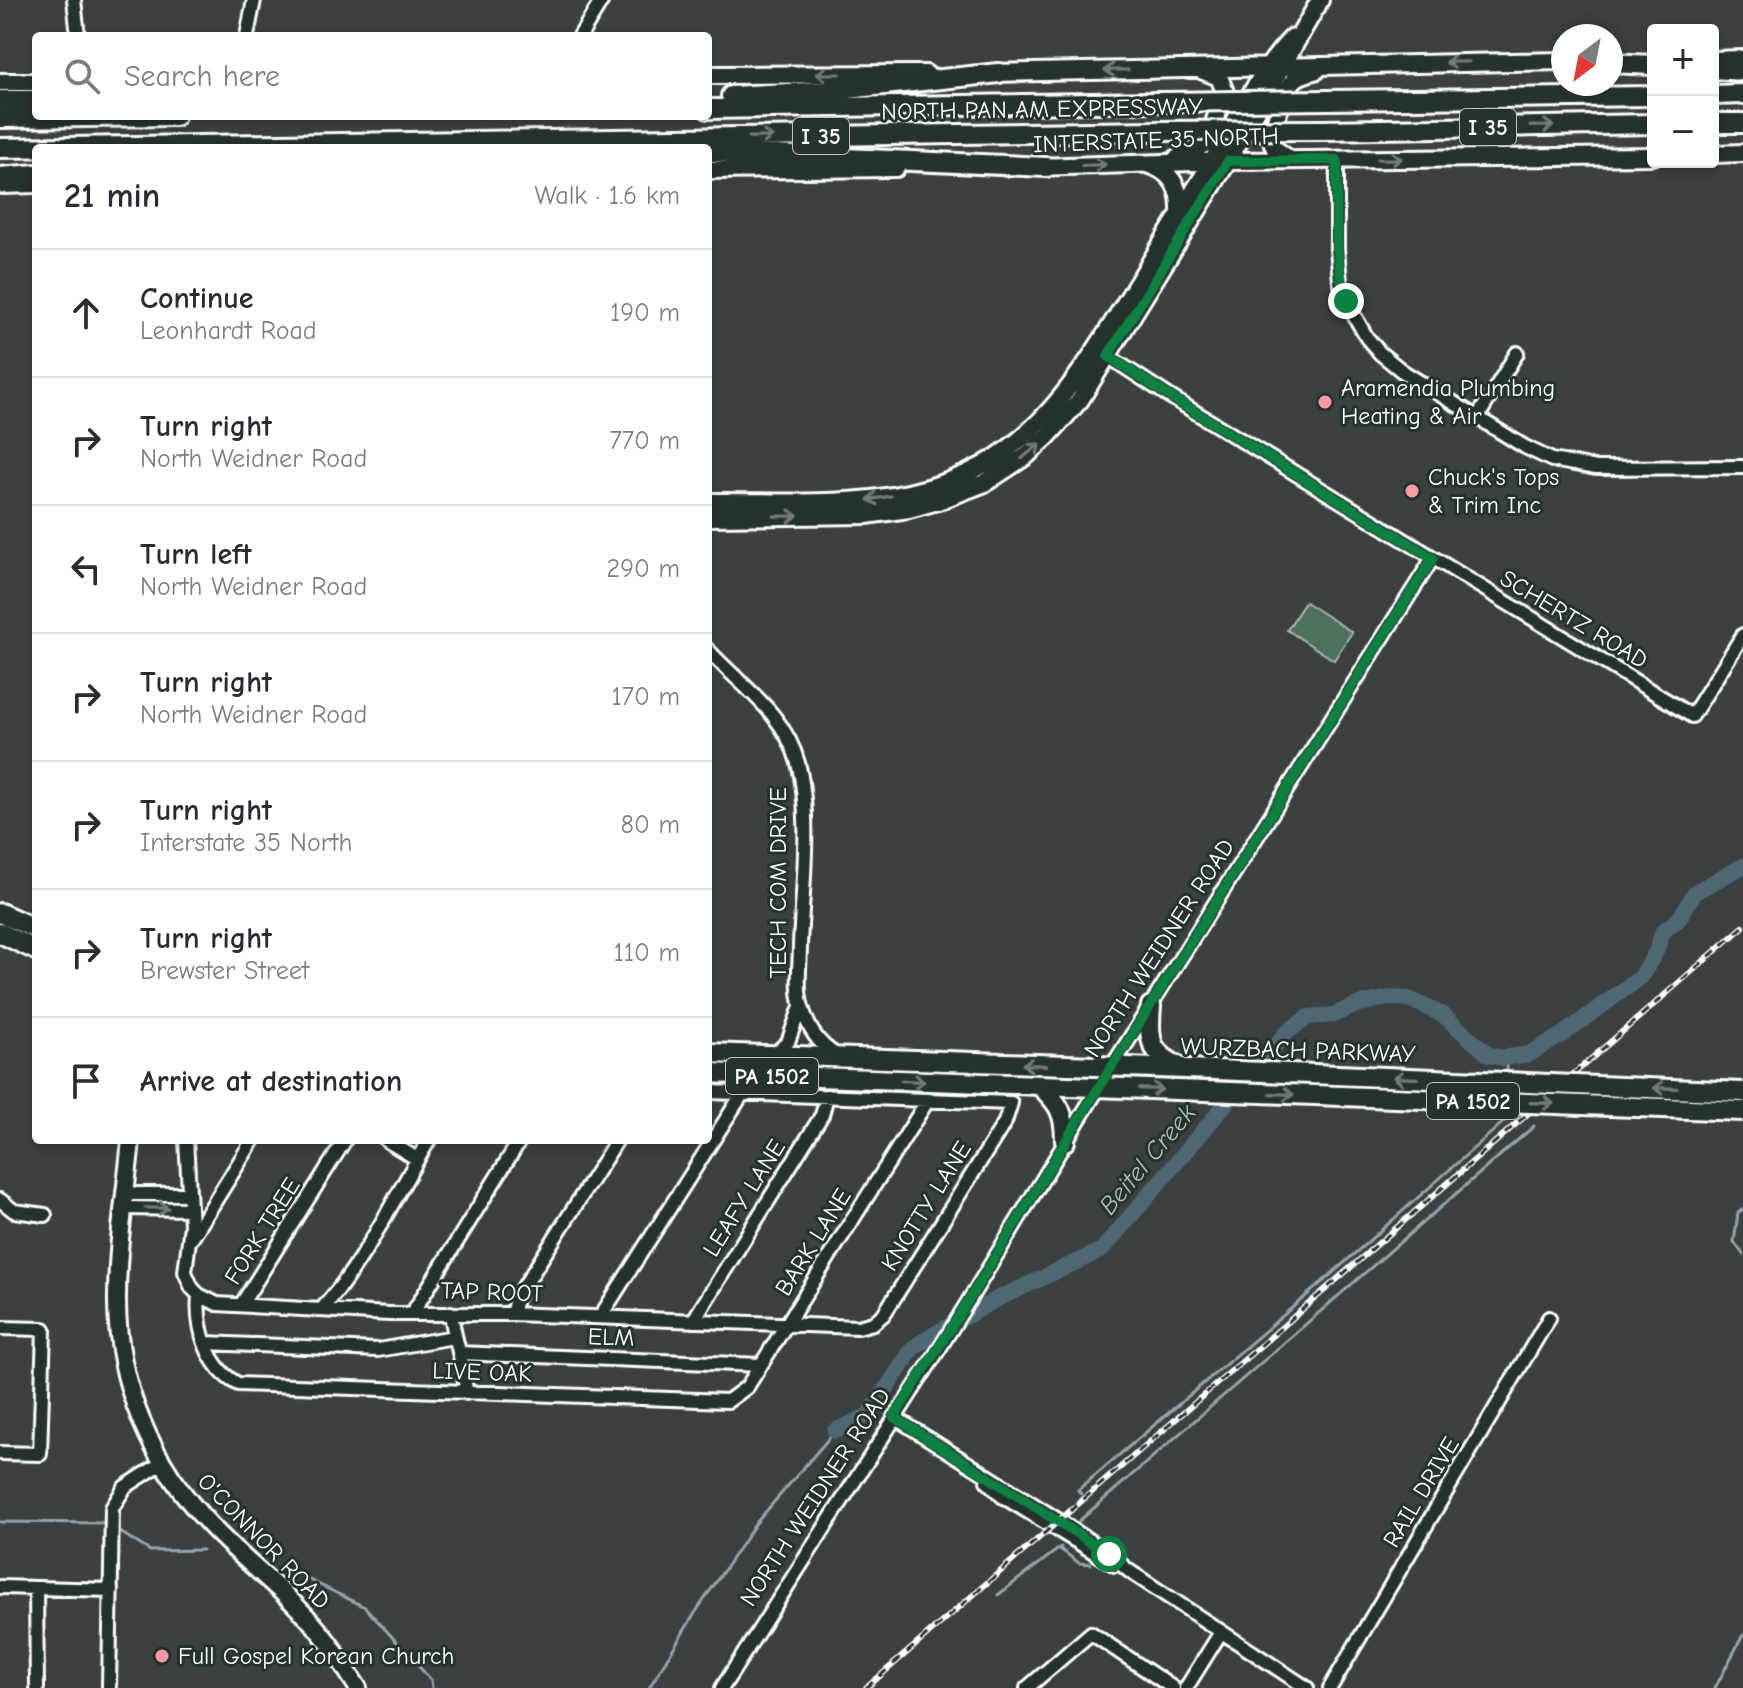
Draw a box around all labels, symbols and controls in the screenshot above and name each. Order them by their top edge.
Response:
north arrow [1551,24,1623,96]
map controls [1647,24,1719,168]
button: + [1647,24,1719,96]
search box [32,32,712,120]
icon: search [60,54,104,98]
one-way arrow [1444,54,1471,70]
text: Search here [124,59,280,94]
one-way arrow [1103,62,1130,78]
one-way arrow [815,66,842,82]
street label: NORTH PAN AM EXPRESSWAY [881,92,1204,126]
button: − [1647,96,1719,168]
road number: I 35 [1460,109,1516,145]
road number: I 35 [793,118,849,154]
one-way arrow [1528,118,1555,133]
street label: INTERSTATE 35 NORTH [1033,122,1279,158]
one-way arrow [747,129,774,145]
one-way arrow [1376,151,1403,167]
one-way arrow [1080,157,1107,172]
text: 21 min [64,176,160,216]
text: Walk · 1.6 km [534,181,680,211]
text: Continue [140,281,254,316]
route end [1328,283,1364,319]
icon: ahead [64,291,108,335]
text: 190 m [610,298,680,328]
text: Leonhardt Road [140,316,317,346]
place label: Aramendia Plumbing Heating & Air [1341,374,1555,430]
marker: Aramendia Plumbing Heating & Air [1316,393,1334,411]
text: Turn right [140,409,272,444]
icon: right [64,419,108,463]
text: 770 m [609,426,680,456]
one-way arrow [1020,442,1041,460]
text: North Weidner Road [140,444,367,474]
place label: Chuck's Tops & Trim Inc [1428,463,1559,519]
marker: Chuck's Tops & Trim Inc [1403,482,1421,500]
one-way arrow [867,491,893,506]
one-way arrow [772,508,799,524]
text: Turn left [140,537,252,572]
icon: left [64,547,108,591]
text: 290 m [607,554,680,584]
street label: SCHERTZ ROAD [1495,564,1653,674]
text: North Weidner Road [140,572,367,602]
text: Turn right [140,665,272,700]
icon: right [64,675,108,719]
text: 170 m [611,682,680,712]
text: North Weidner Road [140,700,367,730]
street label: TECH COM DRIVE [764,787,792,979]
text: Turn right [140,793,272,828]
icon: right [64,803,108,847]
text: 80 m [621,810,680,840]
text: Interstate 35 North [140,828,352,858]
street label: NORTH WEIDNER ROAD [1078,834,1240,1062]
text: Turn right [140,921,272,956]
icon: right [64,931,108,975]
text: 110 m [613,938,680,968]
text: Brewster Street [140,956,309,986]
street label: WURZBACH PARKWAY [1180,1032,1417,1068]
one-way arrow [1021,1057,1048,1072]
road number: PA 1502 [726,1058,818,1094]
icon: arrive [64,1059,108,1103]
text: Arrive at destination [140,1064,402,1099]
one-way arrow [1392,1070,1419,1085]
one-way arrow [899,1073,926,1088]
one-way arrow [1137,1081,1164,1096]
one-way arrow [1652,1081,1679,1096]
road number: PA 1502 [1427,1083,1519,1119]
one-way arrow [1268,1086,1295,1101]
one-way arrow [1528,1096,1555,1111]
water label: Beitel Creek [1093,1098,1203,1221]
street label: LEAFY LANE [697,1134,791,1262]
street label: KNOTTY LANE [875,1136,977,1276]
street label: FORK TREE [218,1173,306,1289]
street label: BARK LANE [769,1183,857,1301]
one-way arrow [143,1200,170,1216]
street label: TAP ROOT [440,1276,544,1308]
street label: ELM [587,1322,635,1352]
street label: LIVE OAK [432,1356,532,1388]
street label: NORTH WEIDNER ROAD [734,1383,896,1611]
street label: RAIL DRIVE [1377,1432,1465,1552]
street label: O'CONNOR ROAD [192,1467,336,1615]
route start [1091,1536,1127,1572]
place label: Full Gospel Korean Church [178,1642,454,1670]
marker: Full Gospel Korean Church [153,1647,171,1665]

